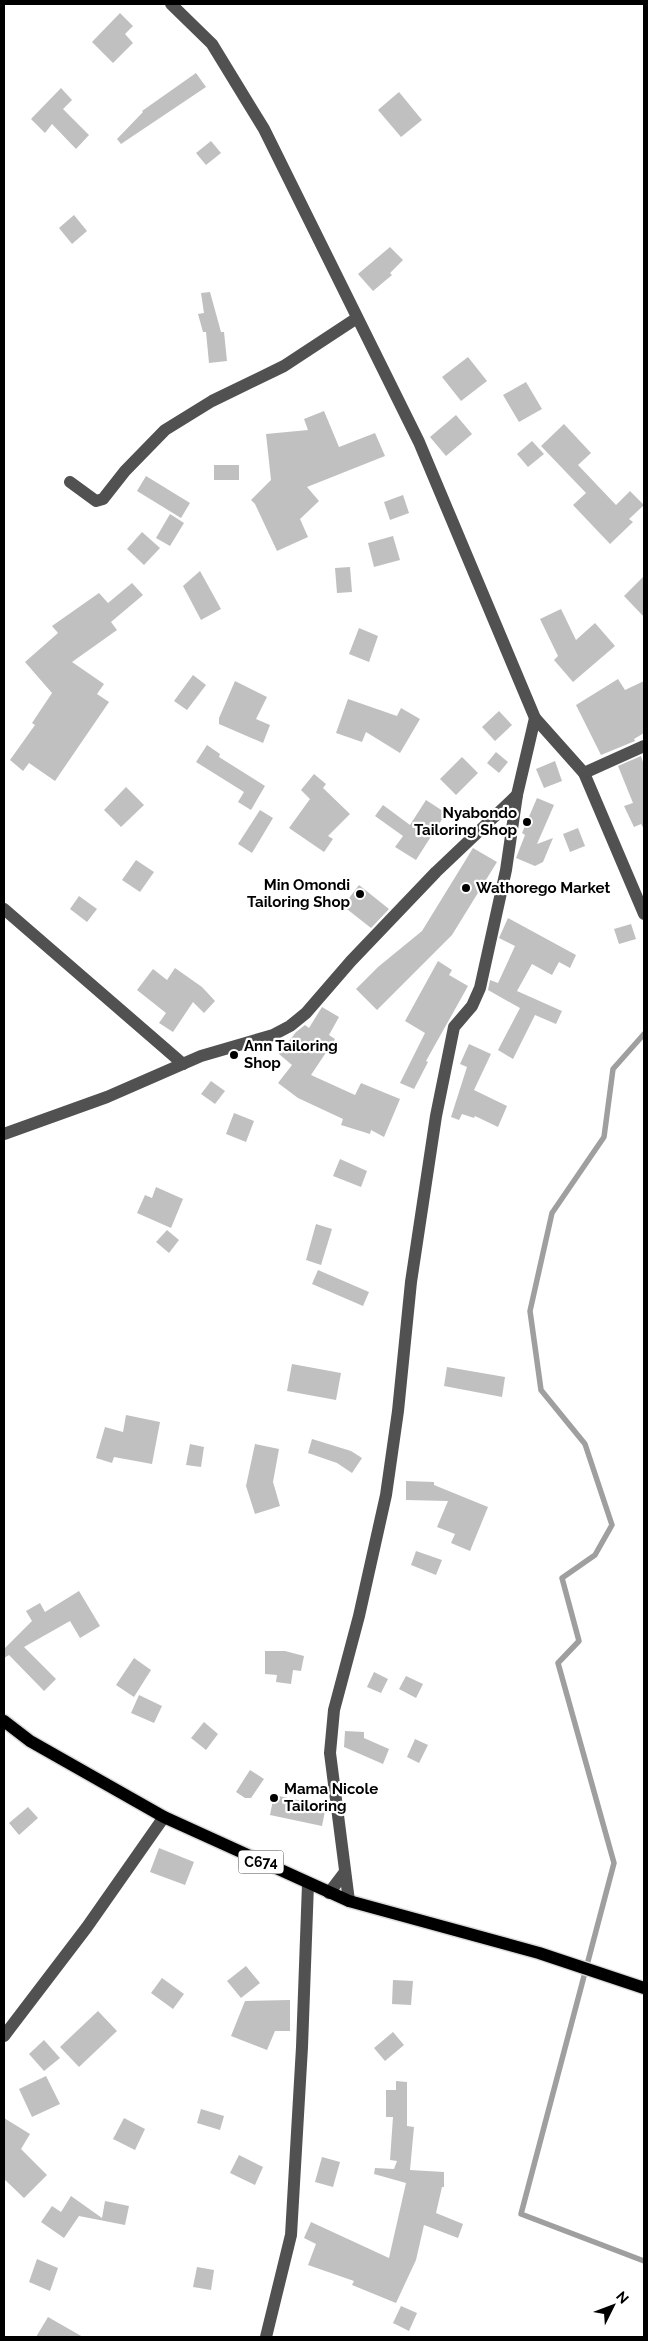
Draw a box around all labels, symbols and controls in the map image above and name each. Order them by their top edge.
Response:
place label: Nyabondo Tailoring Shop [414,804,517,839]
marker: Nyabondo Tailoring Shop [521,816,533,828]
place label: Min Omondi Tailoring Shop [247,876,350,911]
place label: Wathorego Market [476,879,610,897]
marker: Wathorego Market [460,882,472,894]
marker: Min Omondi Tailoring Shop [354,888,366,900]
place label: Ann Tailoring Shop [244,1037,338,1072]
marker: Ann Tailoring Shop [228,1049,240,1061]
place label: Mama Nicole Tailoring [284,1780,378,1815]
marker: Mama Nicole Tailoring [268,1792,280,1804]
road number: C674 [238,1850,284,1874]
north arrow [588,2281,638,2331]
text: N [613,2288,632,2307]

